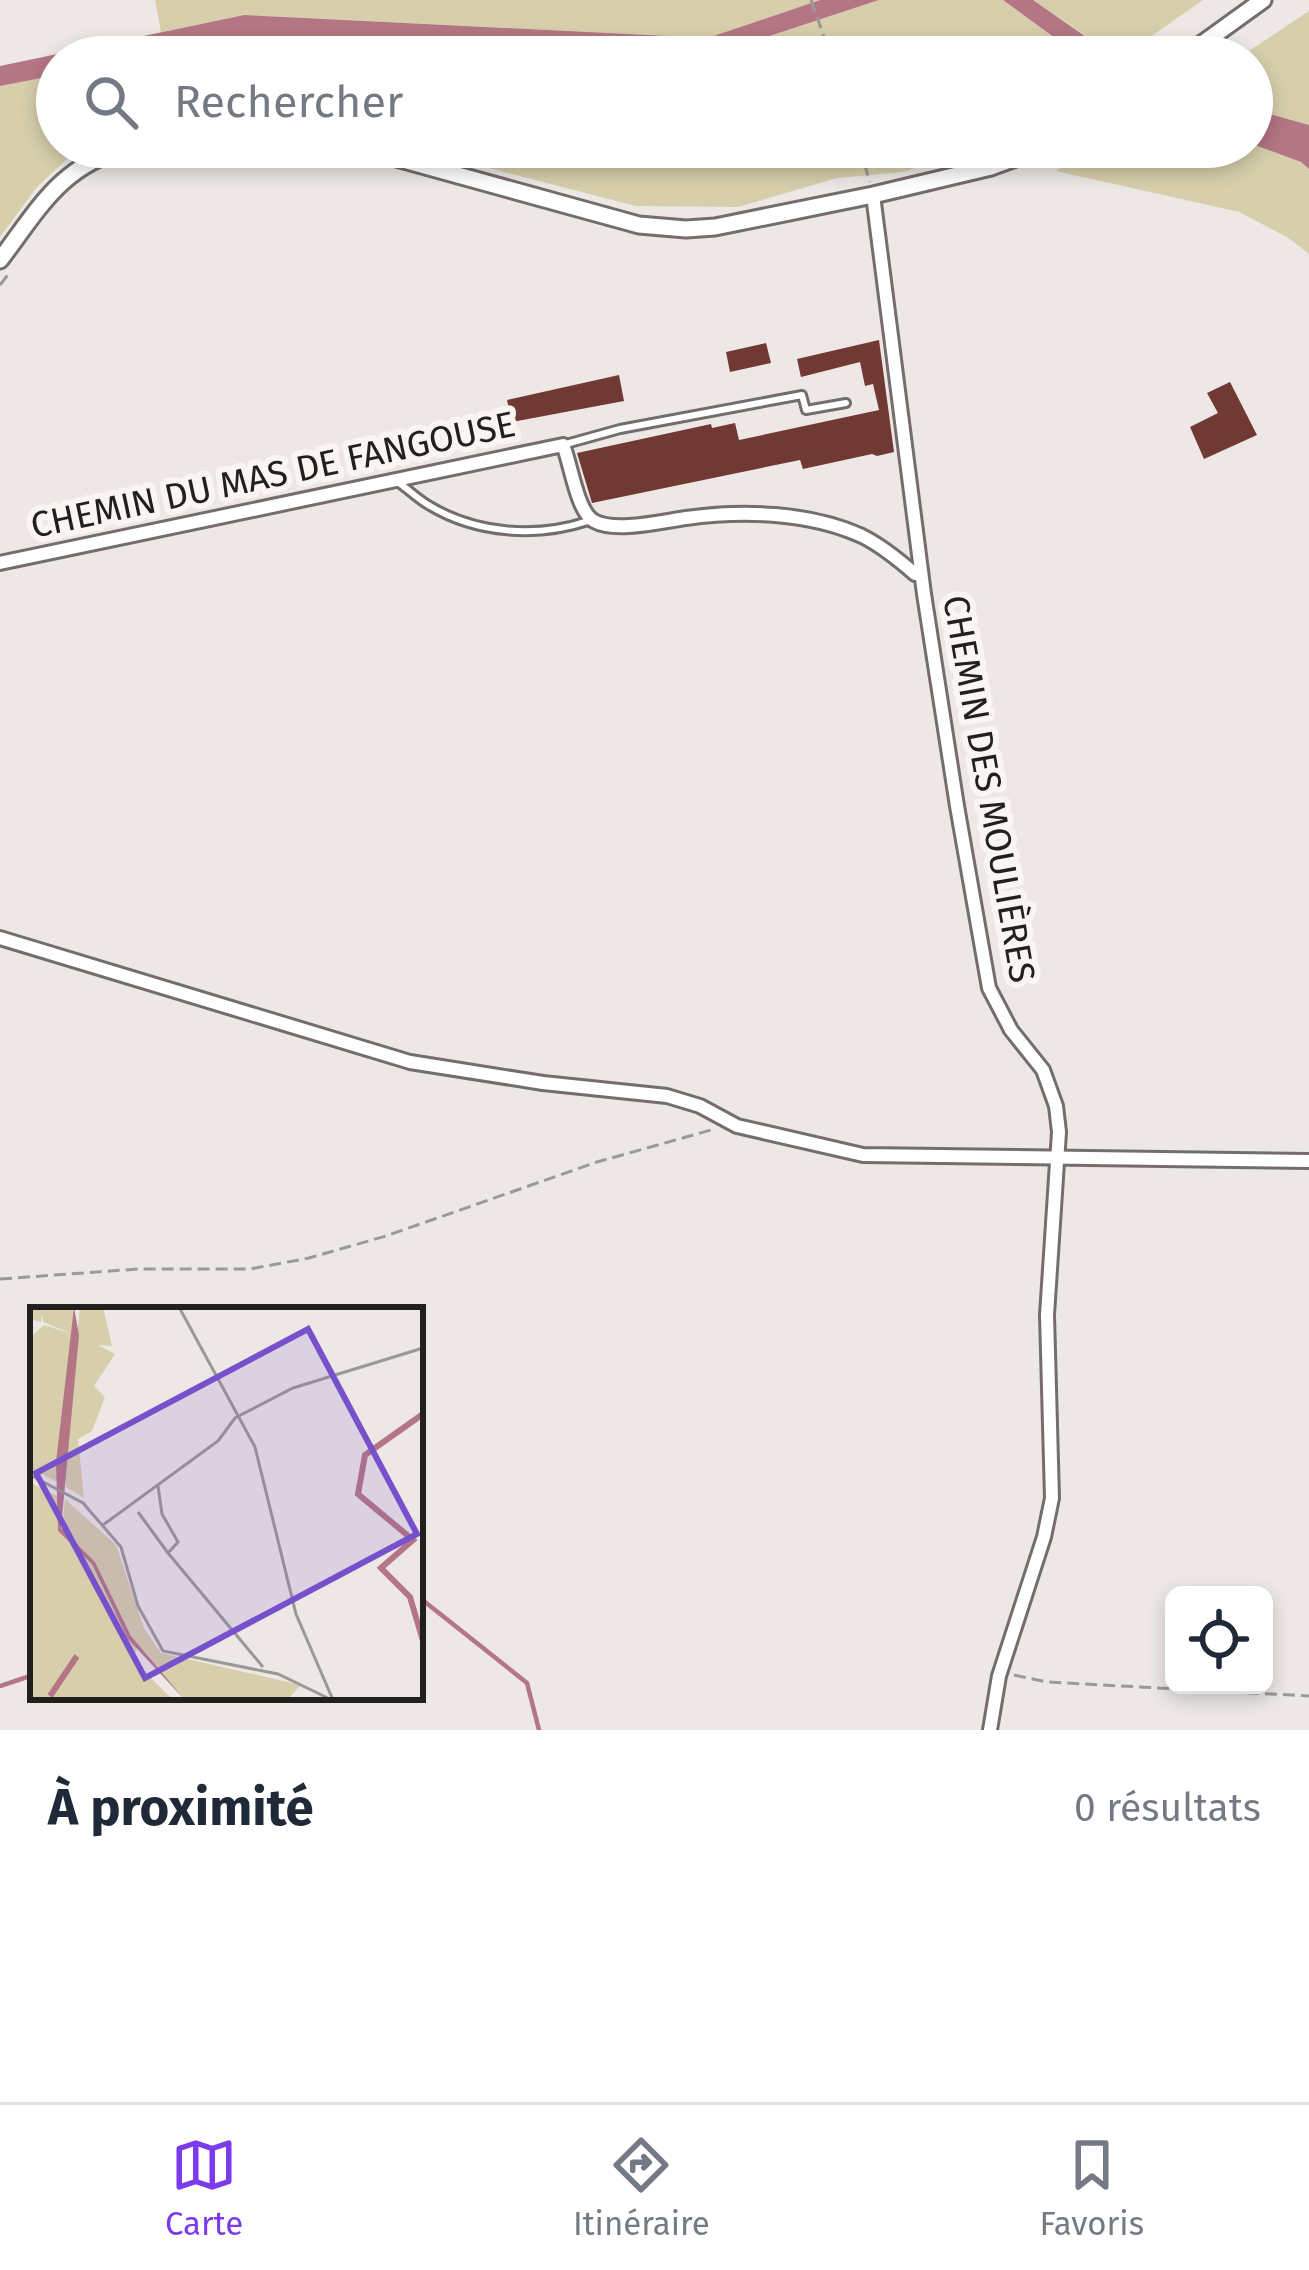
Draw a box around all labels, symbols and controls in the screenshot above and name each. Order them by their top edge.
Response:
search box [36,36,1273,168]
icon: search [78,69,144,135]
text: Rechercher [174,75,403,129]
street label: CHEMIN DU MAS DE FANGOUSE [27,402,519,548]
street label: CHEMIN DES MOULIÈRES [933,592,1046,986]
inset map [30,1307,423,1700]
map controls [1165,1586,1273,1694]
button: locate [1165,1586,1273,1694]
text: À proximité [48,1777,314,1839]
text: 0 résultats [1074,1785,1261,1831]
tab: Carte [165,2132,243,2244]
tab: Itinéraire [573,2132,710,2244]
tab: Favoris [1040,2132,1144,2244]

